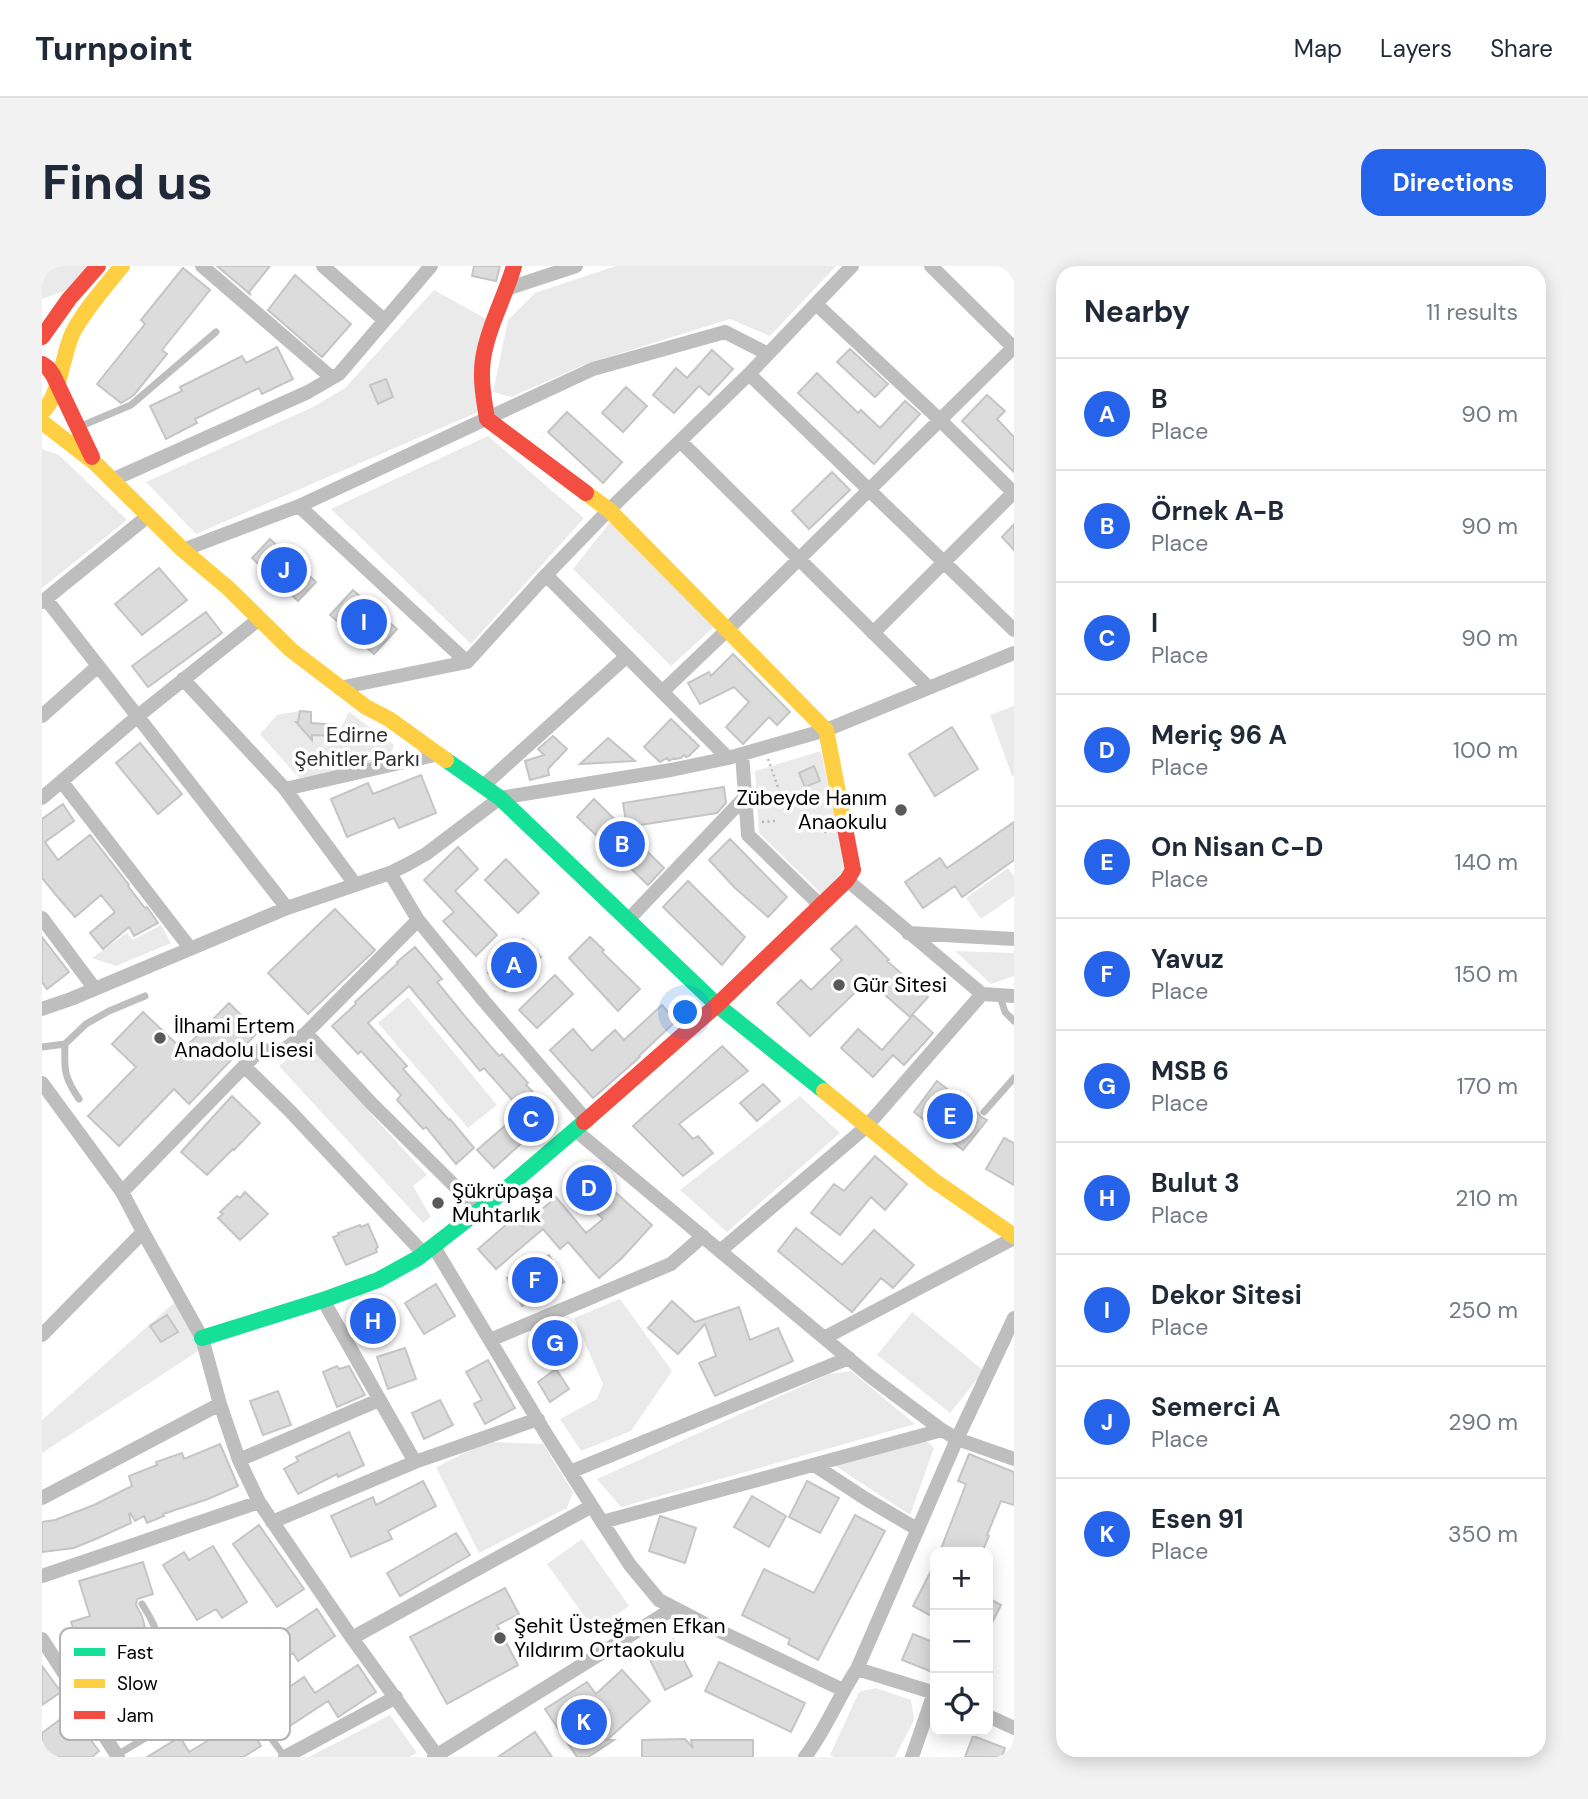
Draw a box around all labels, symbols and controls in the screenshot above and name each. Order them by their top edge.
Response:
text: Turnpoint [35,27,193,70]
text: Map [1294,33,1342,64]
text: Layers [1380,33,1452,64]
text: Share [1490,33,1553,64]
button: Directions [1361,149,1546,216]
text: Find us [42,150,213,214]
text: Nearby [1084,292,1190,331]
text: 11 results [1426,297,1518,327]
text: B [1151,382,1168,416]
text: A [1099,399,1115,429]
text: 90 m [1461,399,1518,429]
text: Place [1151,416,1208,446]
text: Örnek A-B [1151,494,1284,528]
text: B [1100,511,1114,541]
text: 90 m [1461,511,1518,541]
text: Place [1151,528,1208,558]
pin: J [261,544,307,596]
pin: I [341,596,387,648]
text: I [1151,606,1158,640]
text: C [1099,623,1115,653]
text: 90 m [1461,623,1518,653]
text: Place [1151,640,1208,670]
text: Meriç 96 A [1151,718,1287,752]
park label: Edirne Şehitler Parkı [294,721,420,773]
text: D [1099,735,1115,765]
text: 100 m [1453,735,1518,765]
text: Place [1151,752,1208,782]
place label: Zübeyde Hanım Anaokulu [736,784,887,836]
marker: Zübeyde Hanım Anaokulu [893,802,909,818]
pin: B [599,818,645,870]
text: On Nisan C-D [1151,830,1323,864]
text: E [1100,847,1114,877]
text: 140 m [1455,847,1518,877]
text: Place [1151,864,1208,894]
pin: A [491,939,537,991]
text: Yavuz [1151,942,1224,976]
text: F [1101,959,1113,989]
text: 150 m [1454,959,1518,989]
place label: Gür Sitesi [853,971,947,999]
text: Place [1151,976,1208,1006]
marker: Gür Sitesi [831,977,847,993]
your location [668,995,702,1029]
place label: İlhami Ertem Anadolu Lisesi [174,1012,314,1064]
marker: İlhami Ertem Anadolu Lisesi [152,1030,168,1046]
text: MSB 6 [1151,1054,1229,1088]
text: G [1098,1071,1116,1101]
text: 170 m [1457,1071,1518,1101]
text: Place [1151,1088,1208,1118]
pin: E [927,1090,973,1142]
pin: C [508,1093,554,1145]
pin: D [566,1162,612,1214]
text: Bulut 3 [1151,1166,1240,1200]
place label: Şükrüpaşa Muhtarlık [452,1177,553,1229]
text: H [1099,1183,1115,1213]
text: 210 m [1455,1183,1518,1213]
marker: Şükrüpaşa Muhtarlık [430,1195,446,1211]
text: Place [1151,1200,1208,1230]
pin: F [512,1254,558,1306]
text: Dekor Sitesi [1151,1278,1302,1312]
pin: H [350,1295,396,1347]
text: I [1104,1295,1110,1325]
text: 250 m [1448,1295,1518,1325]
text: Place [1151,1312,1208,1342]
pin: G [532,1317,578,1369]
text: Semerci A [1151,1390,1280,1424]
text: J [1101,1407,1113,1437]
text: 290 m [1448,1407,1518,1437]
text: Place [1151,1424,1208,1454]
text: Esen 91 [1151,1502,1244,1536]
text: K [1099,1519,1115,1549]
text: 350 m [1448,1519,1518,1549]
text: Place [1151,1536,1208,1566]
map controls [930,1547,993,1736]
button: + [930,1547,993,1610]
button: − [930,1610,993,1673]
place label: Şehit Üsteğmen Efkan Yıldırım Ortaokulu [514,1612,726,1664]
legend [60,1628,290,1740]
marker: Şehit Üsteğmen Efkan Yıldırım Ortaokulu [492,1630,508,1646]
text: Fast [117,1640,153,1665]
text: Slow [117,1671,158,1696]
button: locate [930,1673,993,1736]
pin: K [561,1696,607,1748]
text: Jam [117,1703,154,1728]

